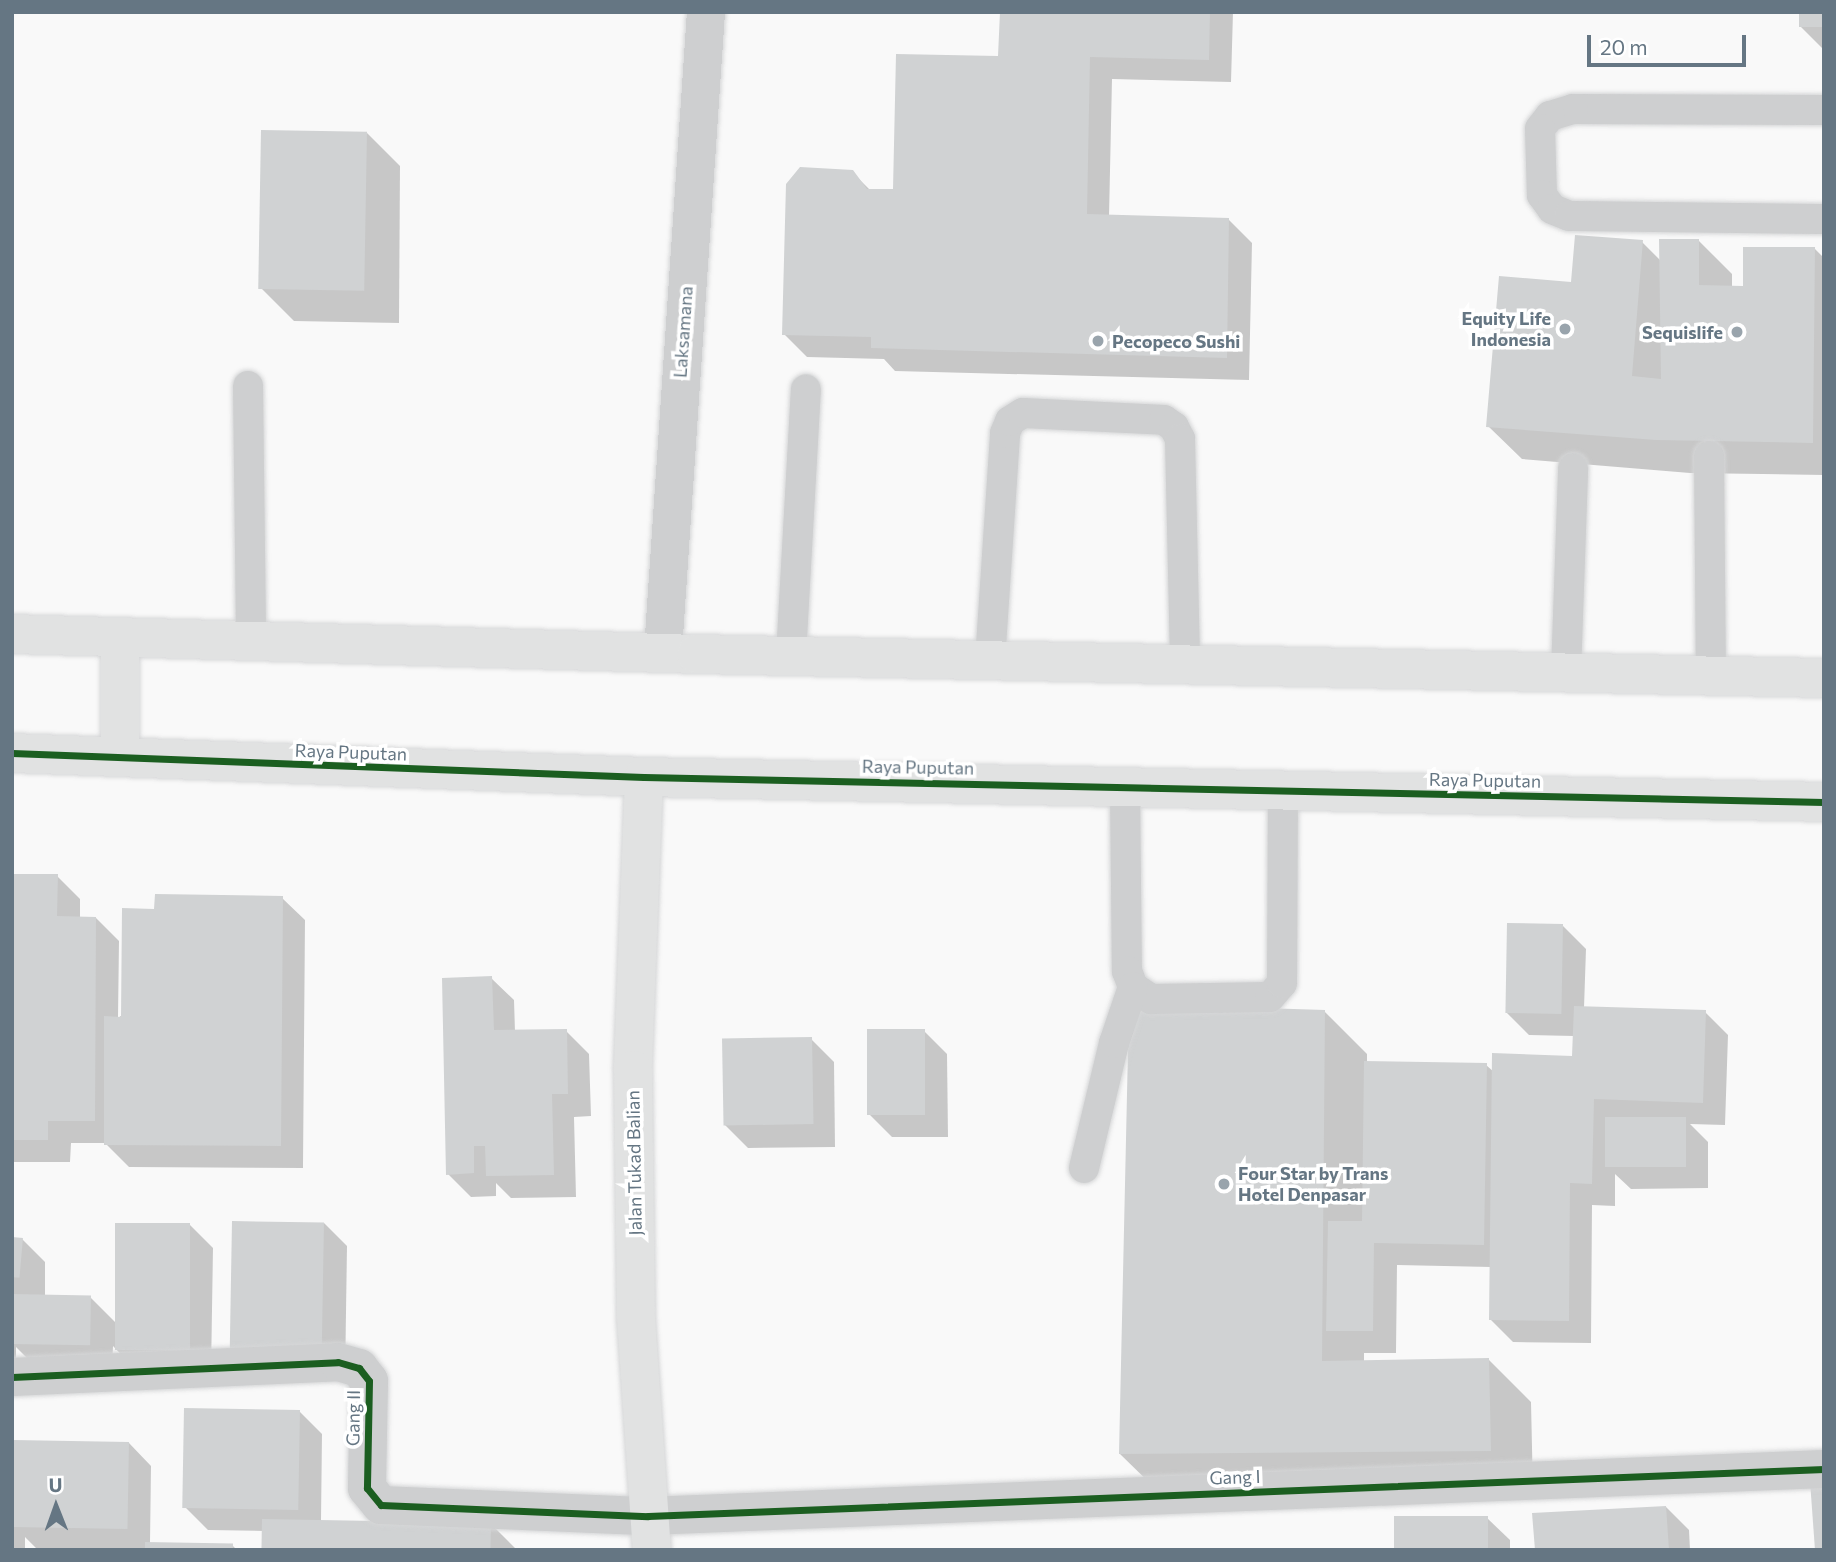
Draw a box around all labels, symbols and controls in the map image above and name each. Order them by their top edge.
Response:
scale bar [1591,21,1750,65]
text: 20 m [1600,34,1648,59]
street label: Laksamana [669,285,697,379]
place label: Equity Life Indonesia [1461,308,1551,350]
marker: Equity Life Indonesia [1557,321,1573,337]
place label: Sequislife [1642,321,1723,343]
marker: Sequislife [1729,324,1745,340]
place label: Pecopeco Sushi [1112,330,1240,352]
marker: Pecopeco Sushi [1090,333,1106,349]
street label: Raya Puputan [294,739,408,765]
street label: Raya Puputan [862,755,974,779]
street label: Raya Puputan [1429,768,1541,792]
street label: Jalan Tukad Balian [622,1090,646,1236]
place label: Four Star by Trans Hotel Denpasar [1238,1163,1388,1206]
marker: Four Star by Trans Hotel Denpasar [1216,1176,1232,1192]
street label: Gang II [342,1390,364,1446]
street label: Gang I [1209,1465,1261,1489]
north arrow [21,1471,91,1541]
text: U [49,1473,63,1496]

